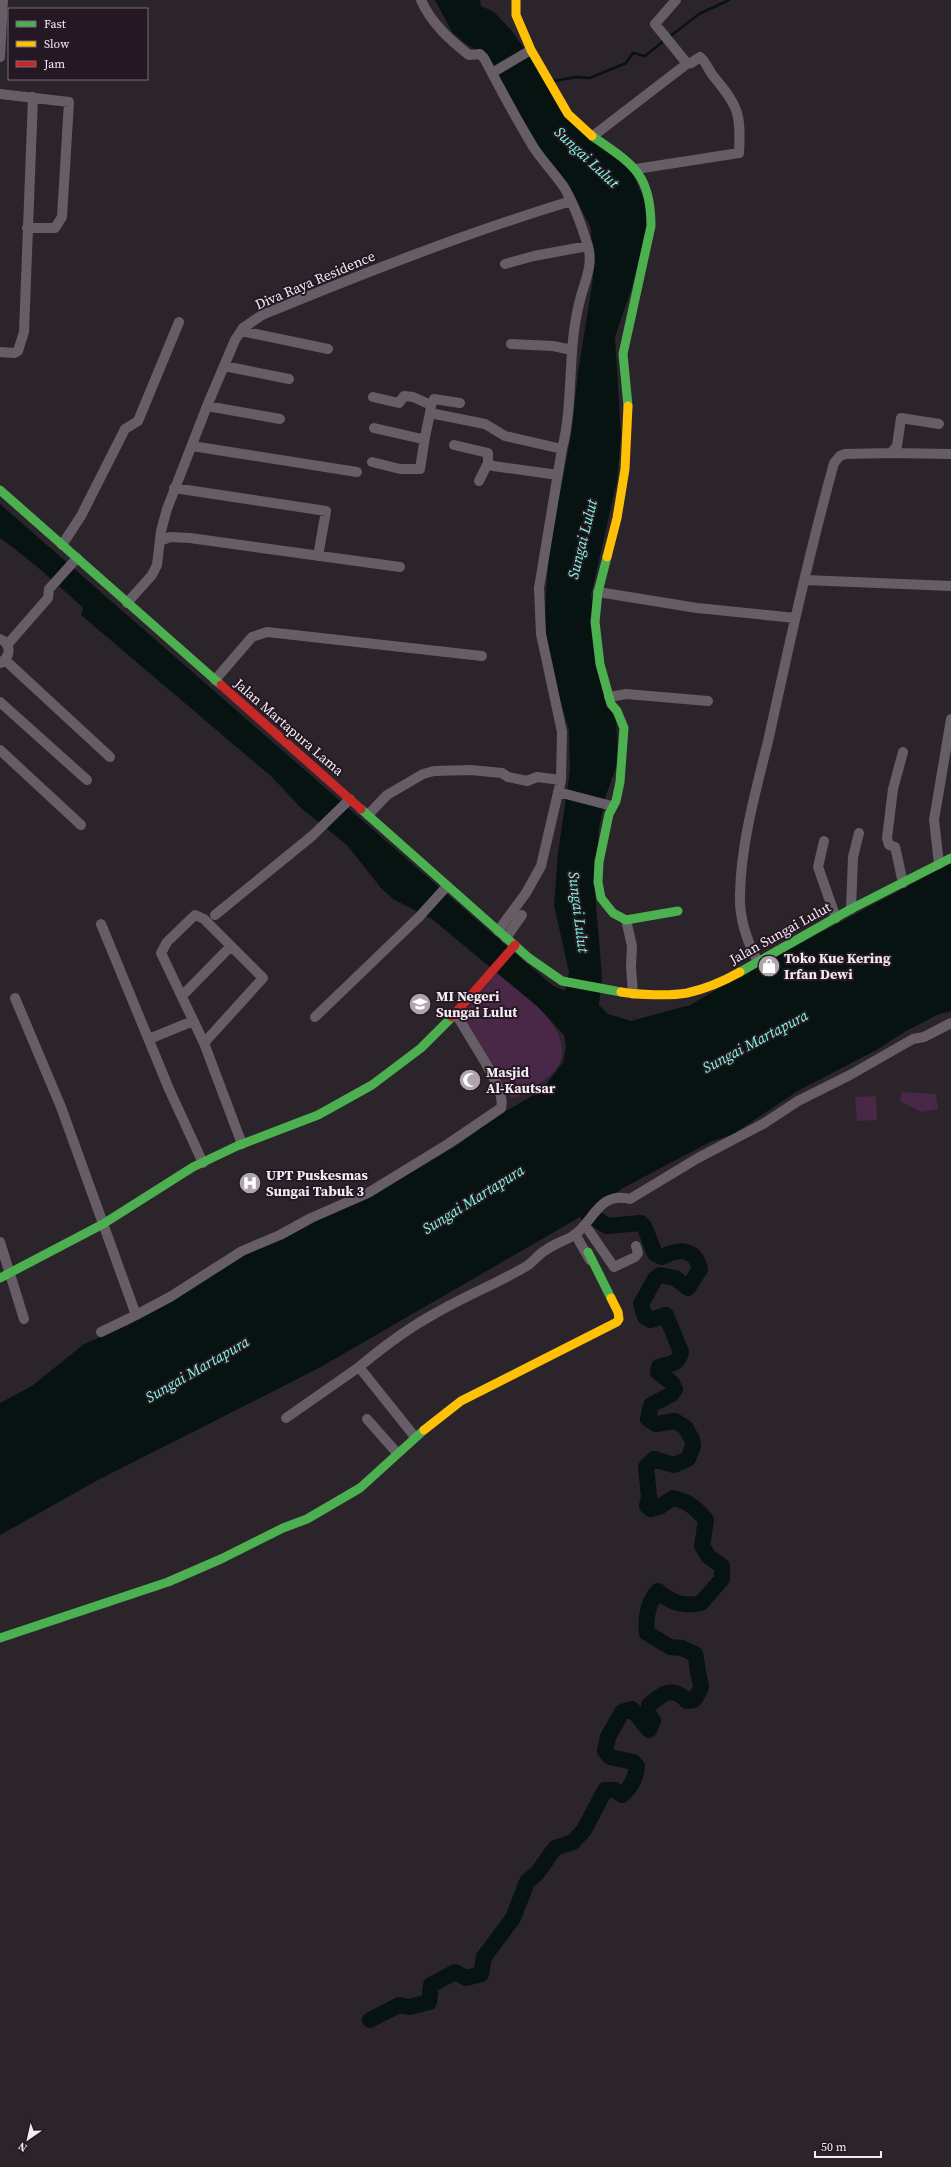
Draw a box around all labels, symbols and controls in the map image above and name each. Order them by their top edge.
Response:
legend [8,8,148,80]
text: Fast [44,16,66,32]
text: Slow [44,36,70,52]
text: Jam [43,56,65,72]
water label: Sungai Lulut [550,122,625,193]
street label: Diva Raya Residence [252,246,378,314]
water label: Sungai Lulut [562,496,602,581]
street label: Jalan Martapura Lama [229,673,349,781]
water label: Sungai Lulut [564,870,595,955]
street label: Jalan Sungai Lulut [725,897,835,970]
place label: Toko Kue Kering Irfan Dewi [784,948,891,984]
shop icon: Toko Kue Kering Irfan Dewi [756,953,782,979]
place label: MI Negeri Sungai Lulut [436,986,518,1022]
school or university icon: MI Negeri Sungai Lulut [407,991,433,1017]
water label: Sungai Martapura [699,1004,812,1078]
place label: Masjid Al-Kautsar [486,1062,556,1098]
mosque icon: Masjid Al-Kautsar [457,1067,483,1093]
water label: Sungai Martapura [418,1159,528,1239]
place label: UPT Puskesmas Sungai Tabuk 3 [266,1165,368,1201]
hospital icon: UPT Puskesmas Sungai Tabuk 3 [237,1170,263,1196]
water label: Sungai Martapura [141,1331,253,1407]
north arrow [8,2119,48,2159]
scale bar [815,2133,881,2159]
text: N [15,2138,30,2155]
text: 50 m [821,2139,847,2155]

